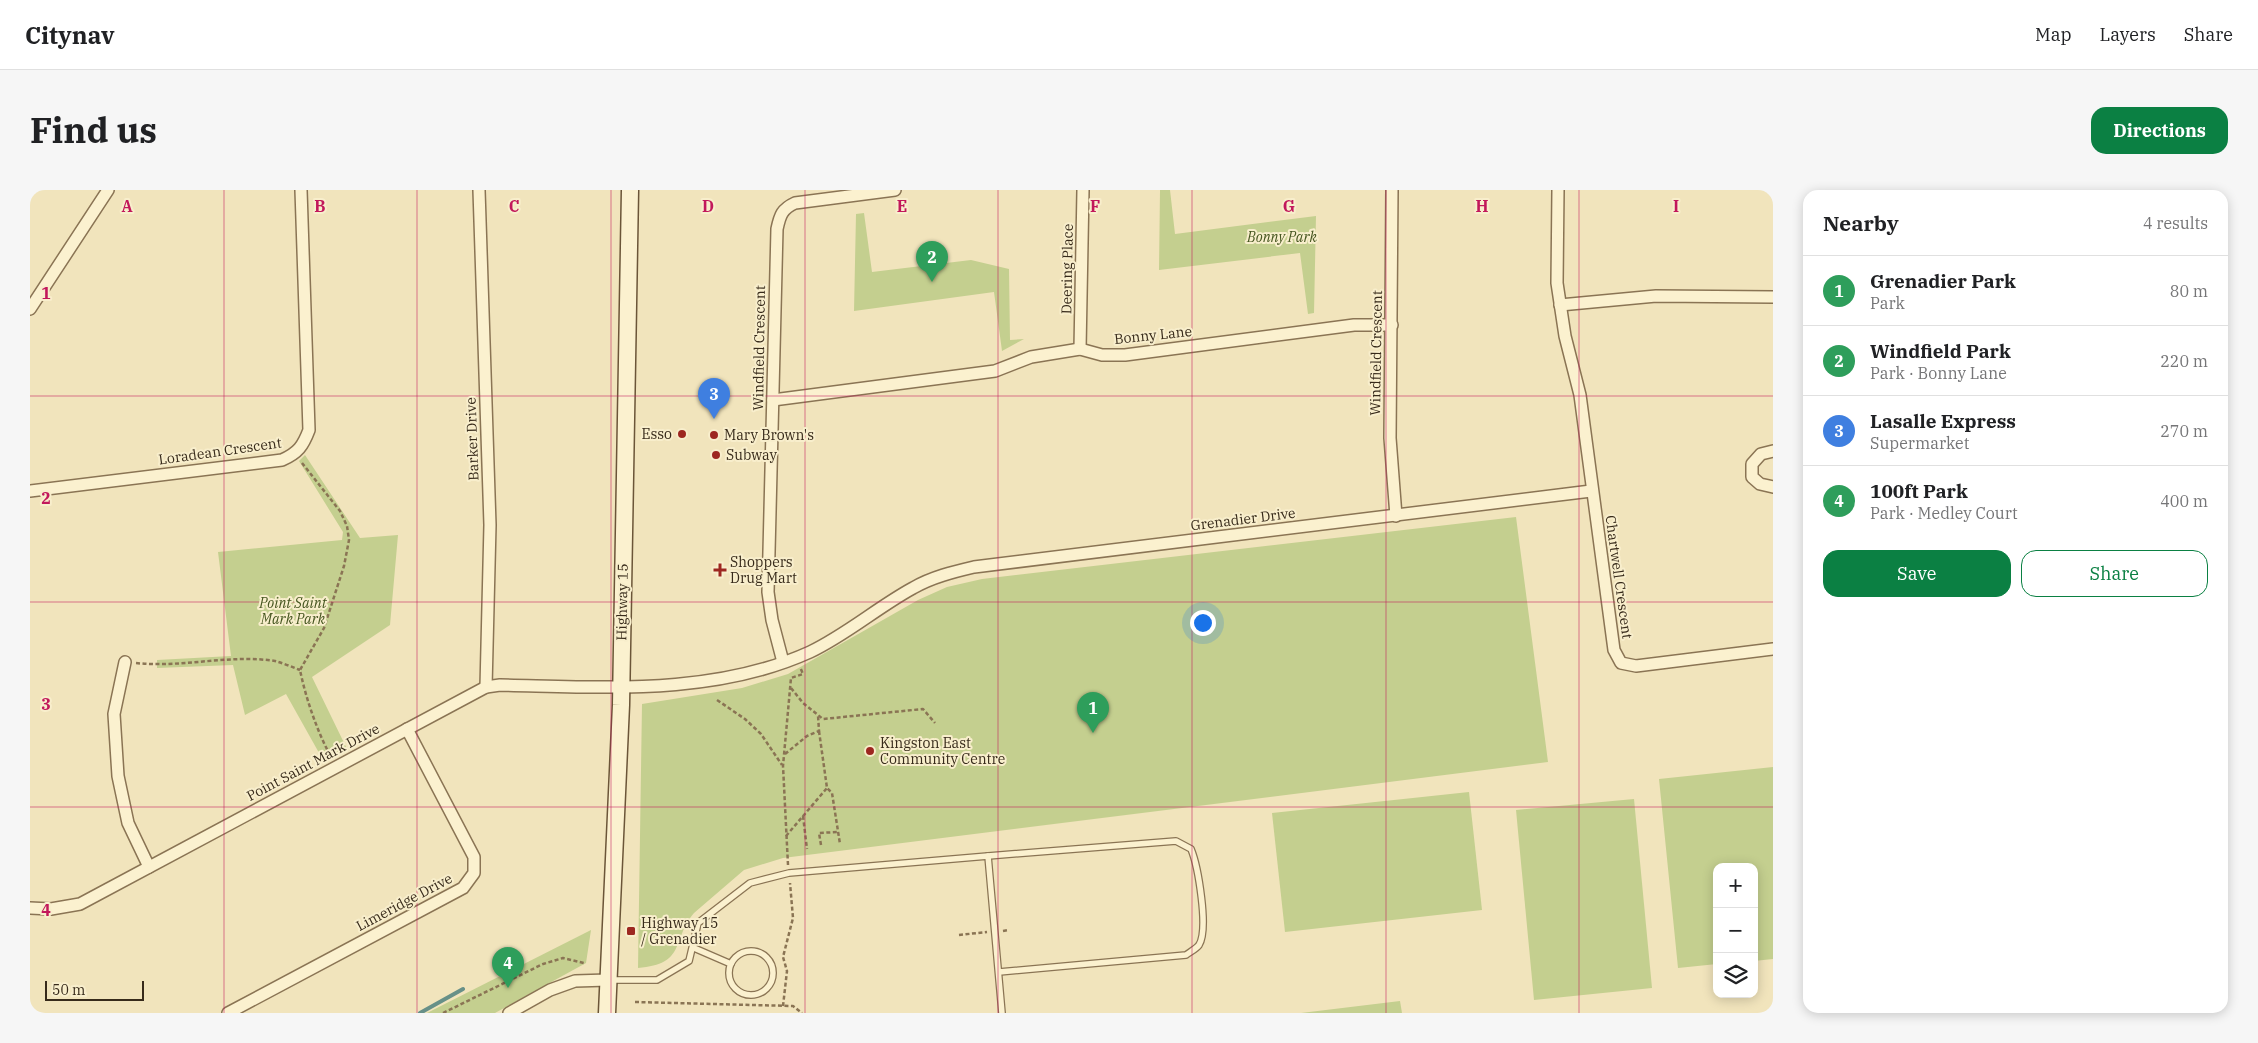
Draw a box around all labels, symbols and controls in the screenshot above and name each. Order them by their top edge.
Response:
text: Citynav [25,19,114,51]
text: Map [2035,23,2072,46]
text: Layers [2100,23,2156,46]
text: Share [2184,23,2233,46]
text: Find us [30,107,157,153]
button: Directions [2091,107,2228,154]
text: A [121,196,133,216]
text: B [314,196,326,216]
text: C [509,196,519,216]
text: D [702,196,714,216]
text: E [897,196,907,216]
text: F [1090,196,1100,216]
text: G [1283,196,1295,216]
text: H [1476,196,1489,216]
text: I [1673,196,1679,216]
text: Nearby [1823,209,1899,237]
text: 4 results [2143,213,2208,233]
street label: Deering Place [1057,224,1077,314]
park label: Bonny Park [1246,228,1318,246]
pin: 2 [916,241,948,282]
text: Grenadier Park [1870,269,2016,293]
text: 1 [1834,281,1844,301]
text: 80 m [2170,281,2208,301]
text: 1 [41,283,51,303]
street label: Windfield Crescent [749,285,769,411]
street label: Windfield Crescent [1366,290,1386,416]
text: Park [1870,293,1905,313]
street label: Bonny Lane [1113,322,1193,348]
text: Windfield Park [1870,339,2011,363]
text: 2 [1834,351,1844,371]
text: 220 m [2160,351,2208,371]
text: Park · Bonny Lane [1870,363,2007,383]
pin: 3 [698,378,730,419]
street label: Barker Drive [462,397,482,481]
text: Lasalle Express [1870,409,2016,433]
text: 3 [1834,421,1844,441]
text: 270 m [2160,421,2208,441]
place label: Esso [642,425,672,443]
place label: Mary Brown's [724,426,814,444]
marker: Esso [676,428,688,440]
marker: Mary Brown's [708,429,720,441]
street label: Loradean Crescent [157,433,283,469]
text: Supermarket [1870,433,1969,453]
place label: Subway [726,446,777,464]
marker: Subway [710,449,722,461]
text: 100ft Park [1870,479,1968,503]
text: 2 [41,488,51,508]
text: 4 [1834,491,1844,511]
text: 400 m [2160,491,2208,511]
text: Park · Medley Court [1870,503,2018,523]
street label: Grenadier Drive [1189,504,1297,534]
street label: Chartwell Crescent [1601,514,1637,640]
button: Save [1823,550,2011,597]
button: Share [2021,550,2208,597]
place label: Shoppers Drug Mart [730,553,797,587]
street label: Highway 15 [612,563,632,641]
marker: Shoppers Drug Mart [714,564,726,576]
park label: Point Saint Mark Park [258,594,328,628]
your location [1190,610,1216,636]
pin: 1 [1077,692,1109,733]
text: 3 [41,694,51,714]
street label: Point Saint Mark Drive [243,719,383,805]
place label: Kingston East Community Centre [880,734,1005,768]
marker: Kingston East Community Centre [864,745,876,757]
map controls [1713,863,1758,998]
button: + [1713,863,1758,908]
street label: Limeridge Drive [353,869,455,935]
text: 4 [41,900,51,920]
button: − [1713,908,1758,953]
place label: Highway 15 / Grenadier [641,914,718,948]
marker: Highway 15 / Grenadier [625,925,637,937]
pin: 4 [492,947,524,988]
button: layers [1713,953,1758,998]
scale bar [45,978,144,1001]
text: 50 m [52,981,85,999]

